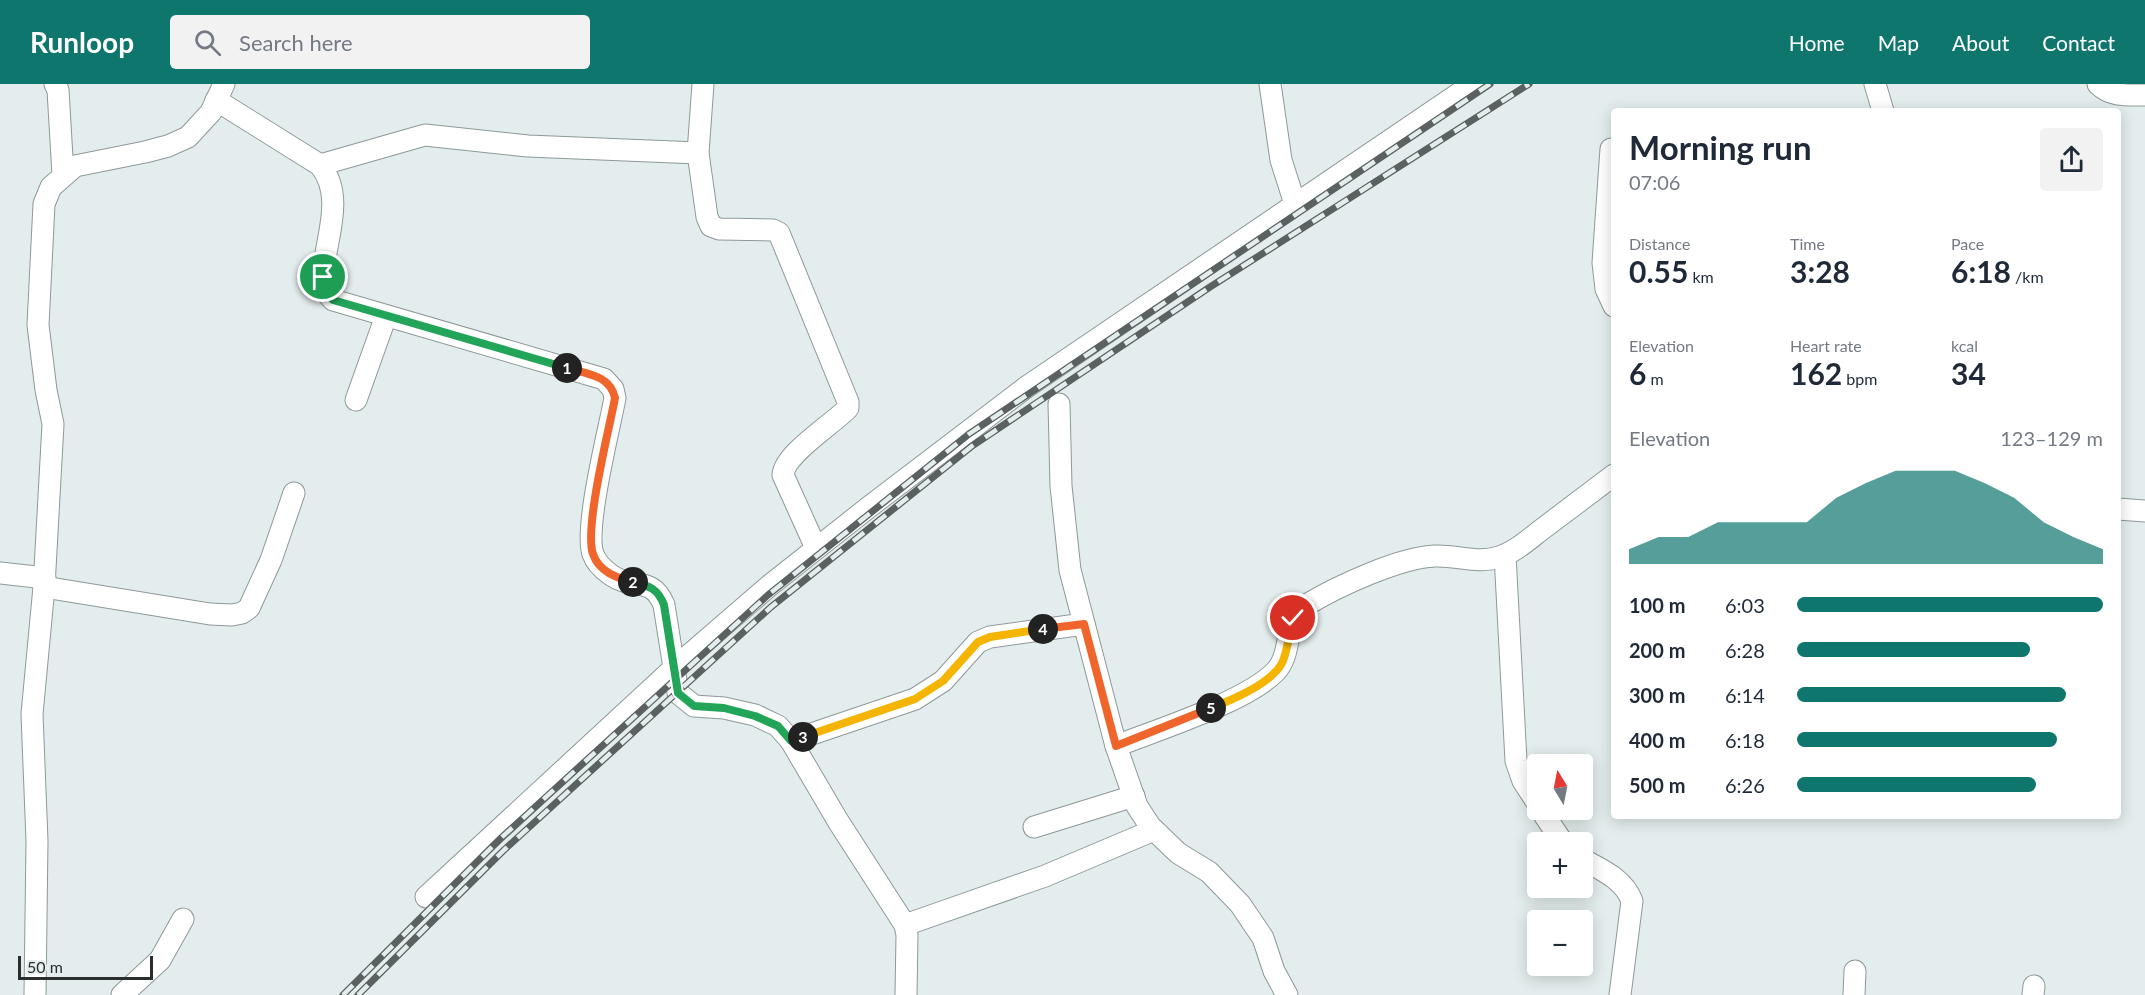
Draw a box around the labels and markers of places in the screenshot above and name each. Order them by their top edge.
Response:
pin [297,251,348,302]
pin: 1 [552,353,582,383]
pin: 2 [618,567,648,597]
pin [1267,592,1318,643]
pin: 4 [1028,614,1058,644]
pin: 5 [1196,693,1226,723]
pin: 3 [788,722,818,752]

